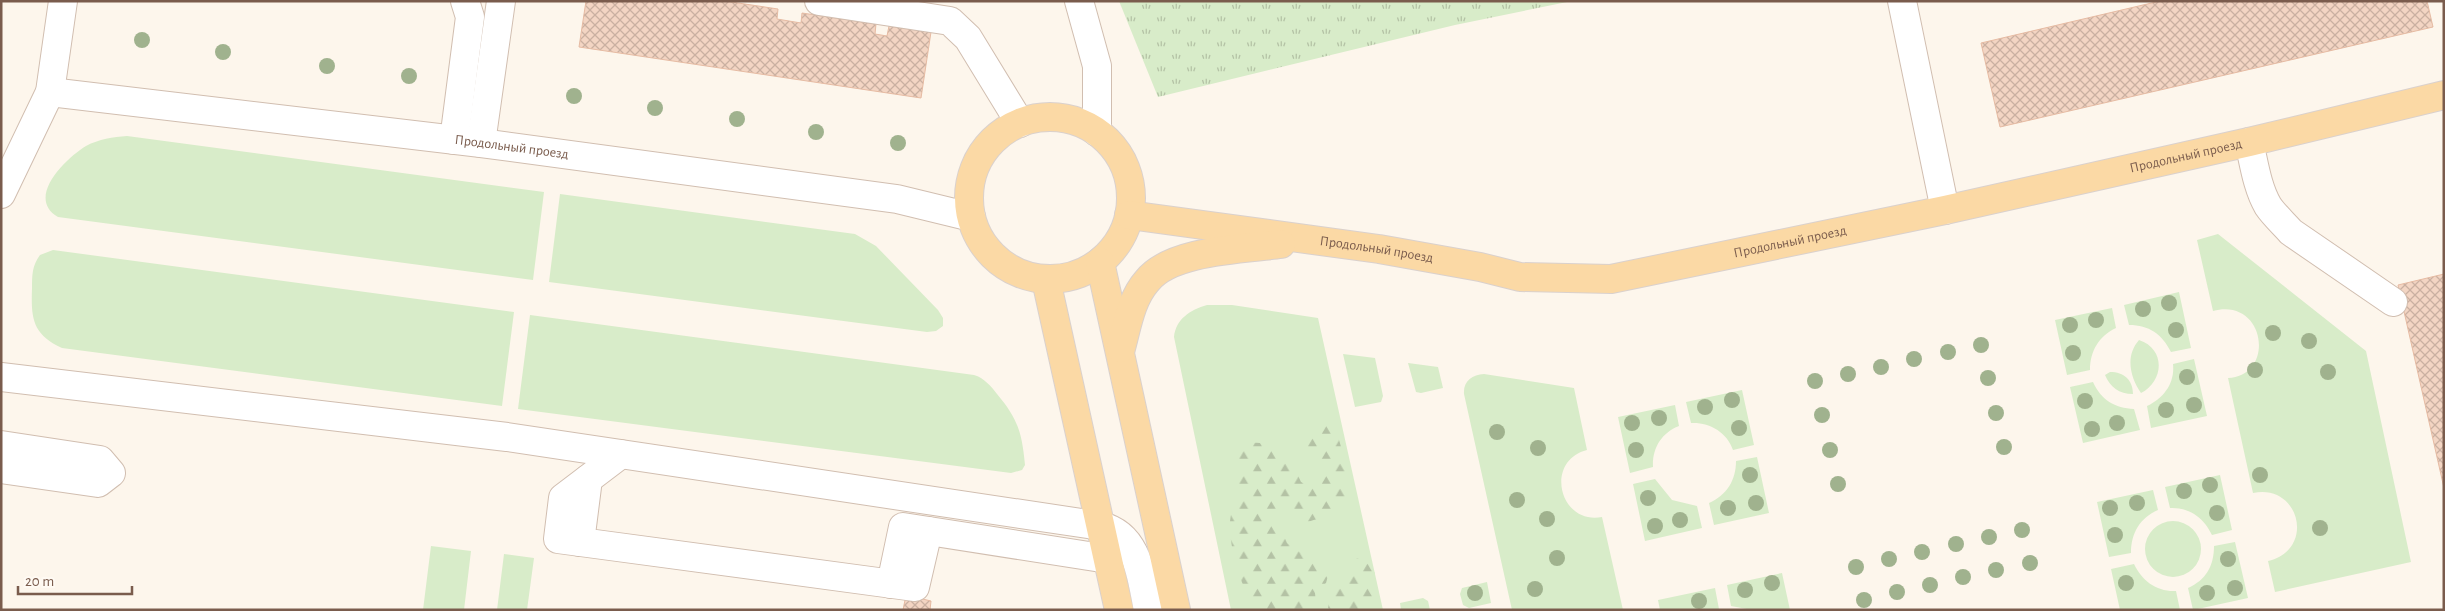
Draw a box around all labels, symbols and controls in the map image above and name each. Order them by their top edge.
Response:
street label: Продольный проезд [454,133,570,162]
street label: Продольный проезд [2128,137,2243,175]
street label: Продольный проезд [1732,224,1848,260]
street label: Продольный проезд [1319,234,1435,266]
scale bar [18,564,131,596]
text: 20 m [25,574,54,589]

